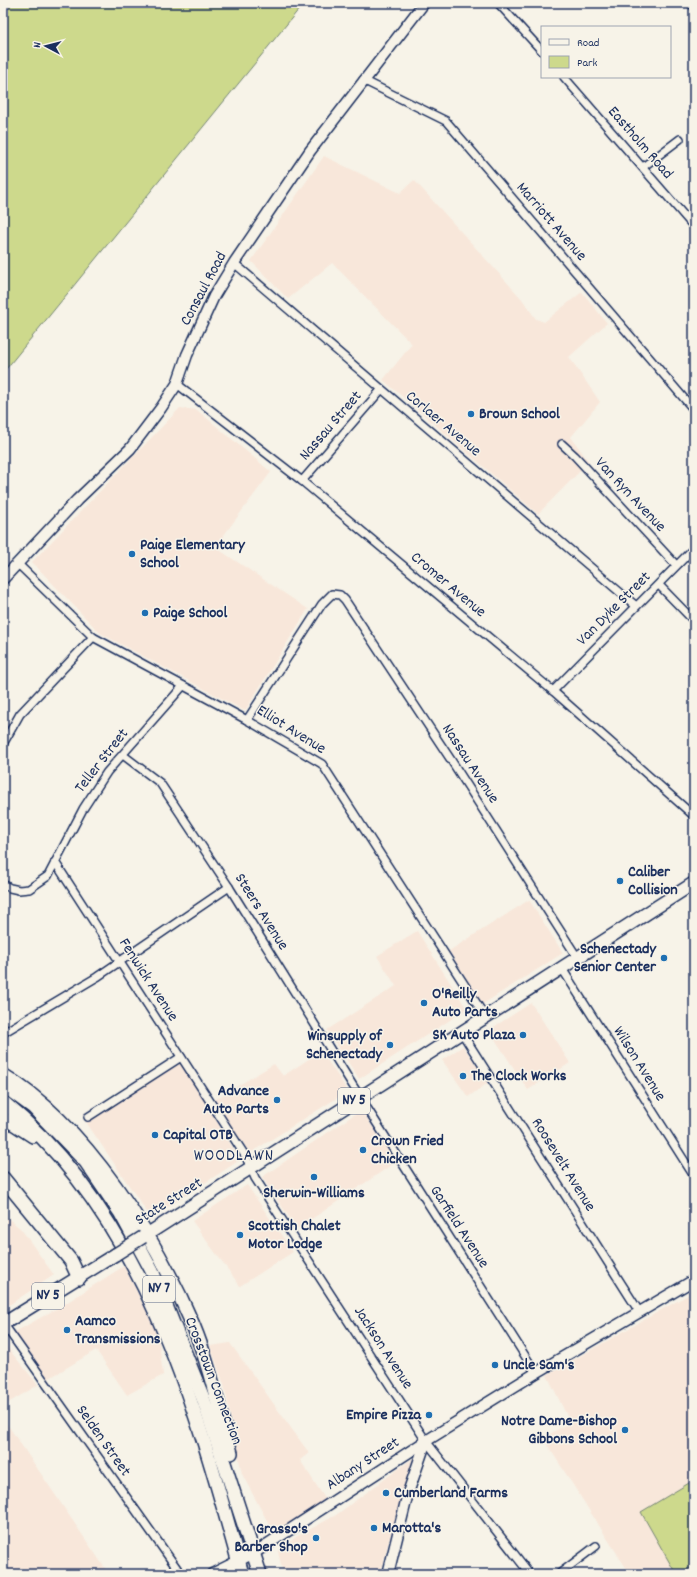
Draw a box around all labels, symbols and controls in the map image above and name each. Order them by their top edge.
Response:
north arrow [26,26,66,66]
legend [541,26,671,78]
text: Road [577,35,599,52]
text: N [30,41,46,49]
text: Park [577,55,598,72]
street label: Eastholm Road [602,101,678,185]
street label: Marriott Avenue [510,177,592,267]
street label: Consaul Road [175,248,233,330]
street label: Corlaer Avenue [400,385,486,463]
street label: Nassau Street [294,386,368,466]
place label: Brown School [479,403,560,426]
marker: Brown School [466,409,476,419]
street label: Van Ryn Avenue [589,452,671,538]
place label: Paige Elementary School [140,534,246,575]
street label: Cromer Avenue [405,547,491,623]
marker: Paige Elementary School [127,549,137,559]
street label: Van Dyke Street [572,566,657,651]
place label: Paige School [153,602,227,625]
marker: Paige School [140,608,150,618]
street label: Elliot Avenue [252,700,330,760]
street label: Nassau Avenue [436,720,504,808]
street label: Teller Street [69,724,135,798]
place label: Caliber Collision [628,861,678,902]
street label: Steers Avenue [228,869,294,955]
marker: Caliber Collision [615,876,625,886]
street label: Fenwick Avenue [112,934,184,1026]
place label: Schenectady Senior Center [574,938,658,979]
marker: Schenectady Senior Center [659,953,669,963]
place label: O'Reilly Auto Parts [432,983,498,1024]
marker: O'Reilly Auto Parts [419,998,429,1008]
street label: Wilson Avenue [607,1022,671,1106]
place label: SK Auto Plaza [432,1024,516,1047]
place label: Winsupply of Schenectady [306,1025,384,1066]
marker: SK Auto Plaza [518,1030,528,1040]
marker: Winsupply of Schenectady [385,1040,395,1050]
place label: The Clock Works [471,1065,567,1088]
marker: The Clock Works [458,1071,468,1081]
place label: Advance Auto Parts [203,1080,269,1121]
road number: NY 5 [338,1088,370,1114]
marker: Advance Auto Parts [272,1095,282,1105]
street label: Roosevelt Avenue [525,1114,601,1216]
place label: Capital OTB [163,1124,233,1147]
marker: Capital OTB [150,1130,160,1140]
place label: Crown Fried Chicken [371,1130,444,1171]
district label: WOODLAWN [194,1145,274,1169]
marker: Crown Fried Chicken [358,1145,368,1155]
street label: State Street [131,1172,207,1232]
marker: Sherwin-Williams [309,1172,319,1182]
street label: Garfield Avenue [424,1181,494,1273]
place label: Sherwin-Williams [263,1182,365,1205]
place label: Scottish Chalet Motor Lodge [248,1215,341,1256]
marker: Scottish Chalet Motor Lodge [235,1230,245,1240]
road number: NY 7 [143,1276,175,1302]
road number: NY 5 [32,1283,64,1309]
street label: Jackson Avenue [347,1302,419,1394]
place label: Aamco Transmissions [75,1310,161,1351]
street label: Crosstown Connection [178,1314,248,1448]
marker: Aamco Transmissions [62,1325,72,1335]
place label: Uncle Sam's [503,1354,575,1377]
marker: Uncle Sam's [490,1360,500,1370]
street label: Selden Street [70,1401,136,1481]
place label: Empire Pizza [346,1404,422,1427]
marker: Empire Pizza [424,1410,434,1420]
place label: Notre Dame-Bishop Gibbons School [501,1410,617,1451]
marker: Notre Dame-Bishop Gibbons School [620,1425,630,1435]
street label: Albany Street [322,1432,404,1496]
place label: Cumberland Farms [394,1482,508,1505]
marker: Cumberland Farms [381,1488,391,1498]
place label: Marotta's [382,1517,441,1540]
place label: Grasso's Barber Shop [235,1518,308,1559]
marker: Marotta's [369,1523,379,1533]
marker: Grasso's Barber Shop [311,1533,321,1543]

